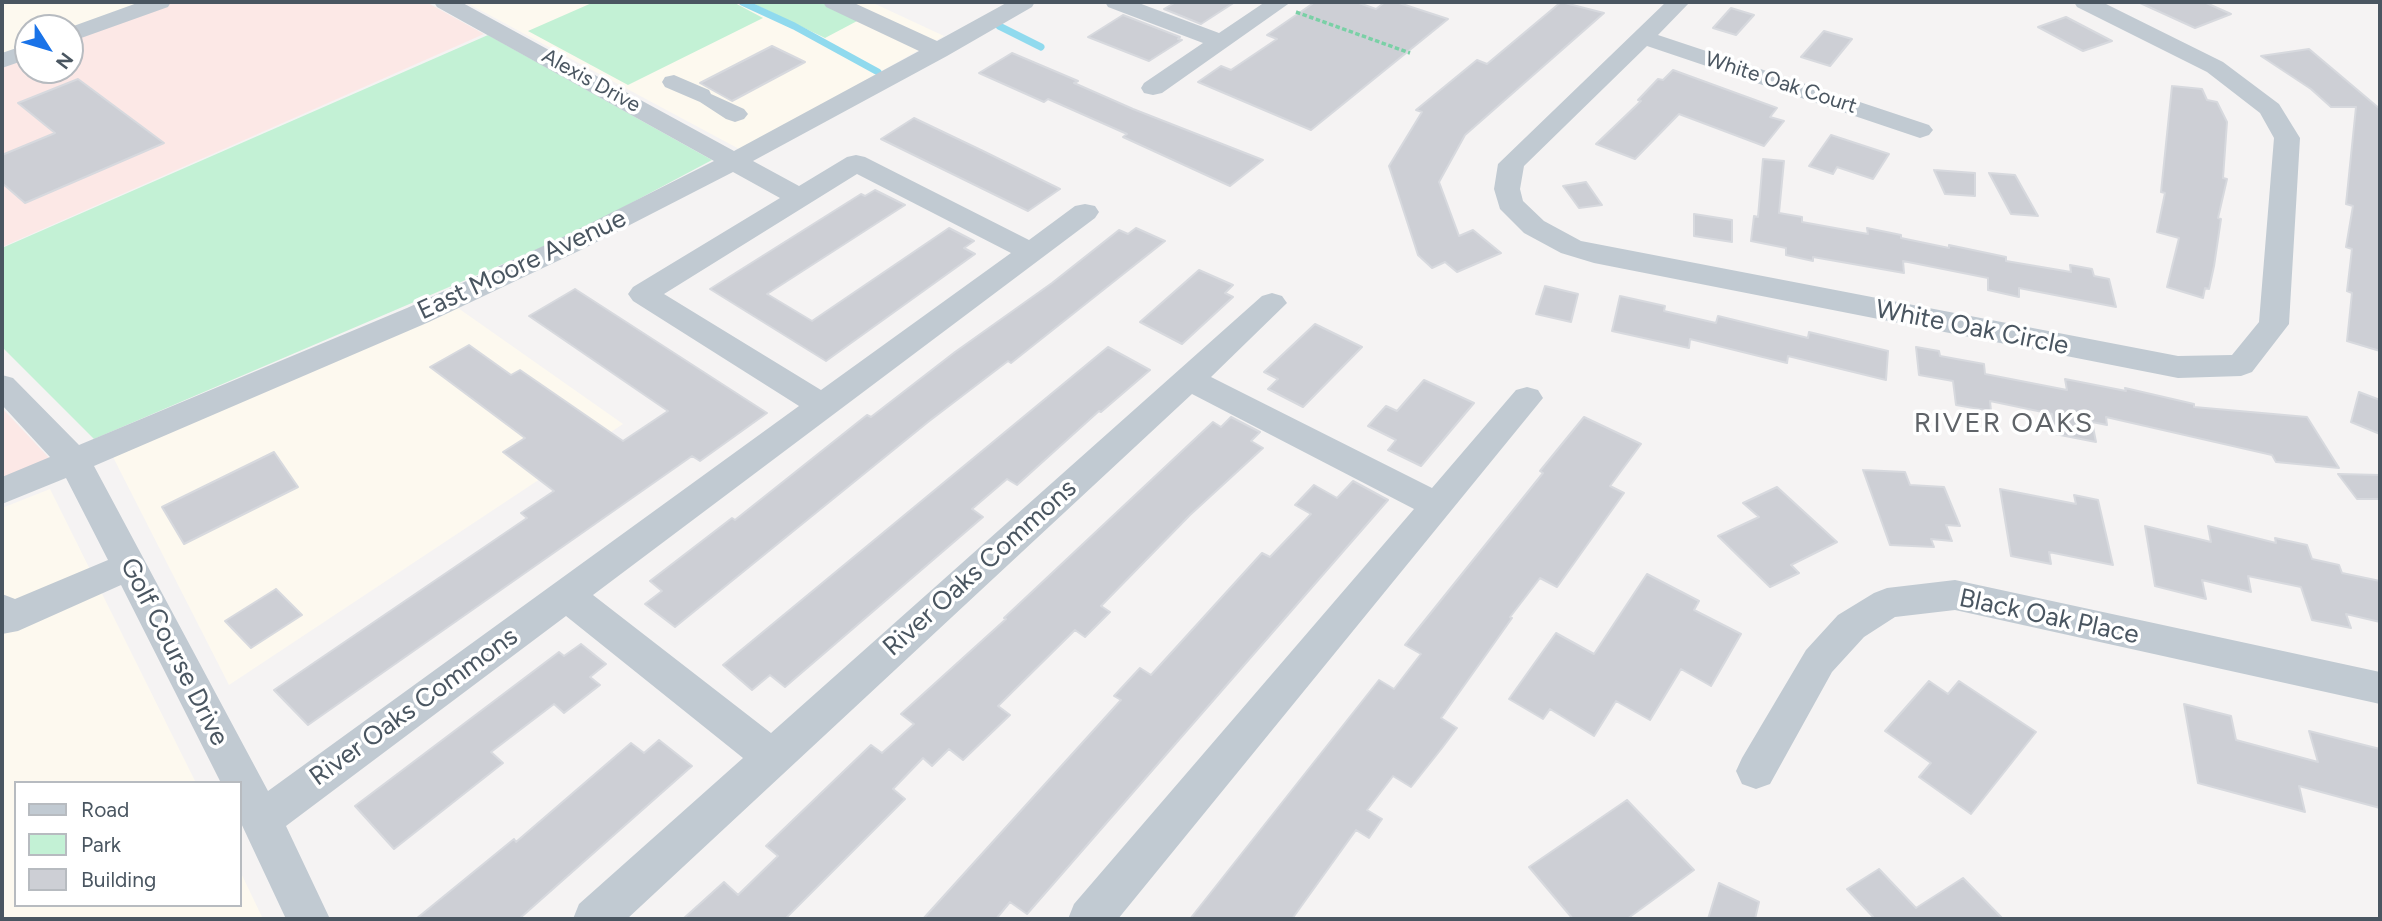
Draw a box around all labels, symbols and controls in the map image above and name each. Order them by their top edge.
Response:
north arrow [14,14,84,84]
street label: Alexis Drive [537,44,645,118]
street label: White Oak Court [1702,47,1860,119]
text: N [51,48,78,74]
street label: East Moore Avenue [413,203,631,327]
street label: White Oak Circle [1873,294,2071,362]
district label: RIVER OAKS [1915,407,2093,441]
street label: River Oaks Commons [877,473,1083,663]
street label: Golf Course Drive [113,553,235,751]
street label: Black Oak Place [1956,583,2142,651]
street label: River Oaks Commons [304,621,524,793]
legend [14,781,242,907]
text: Road [81,797,129,822]
text: Park [81,832,121,857]
text: Building [81,867,156,892]

